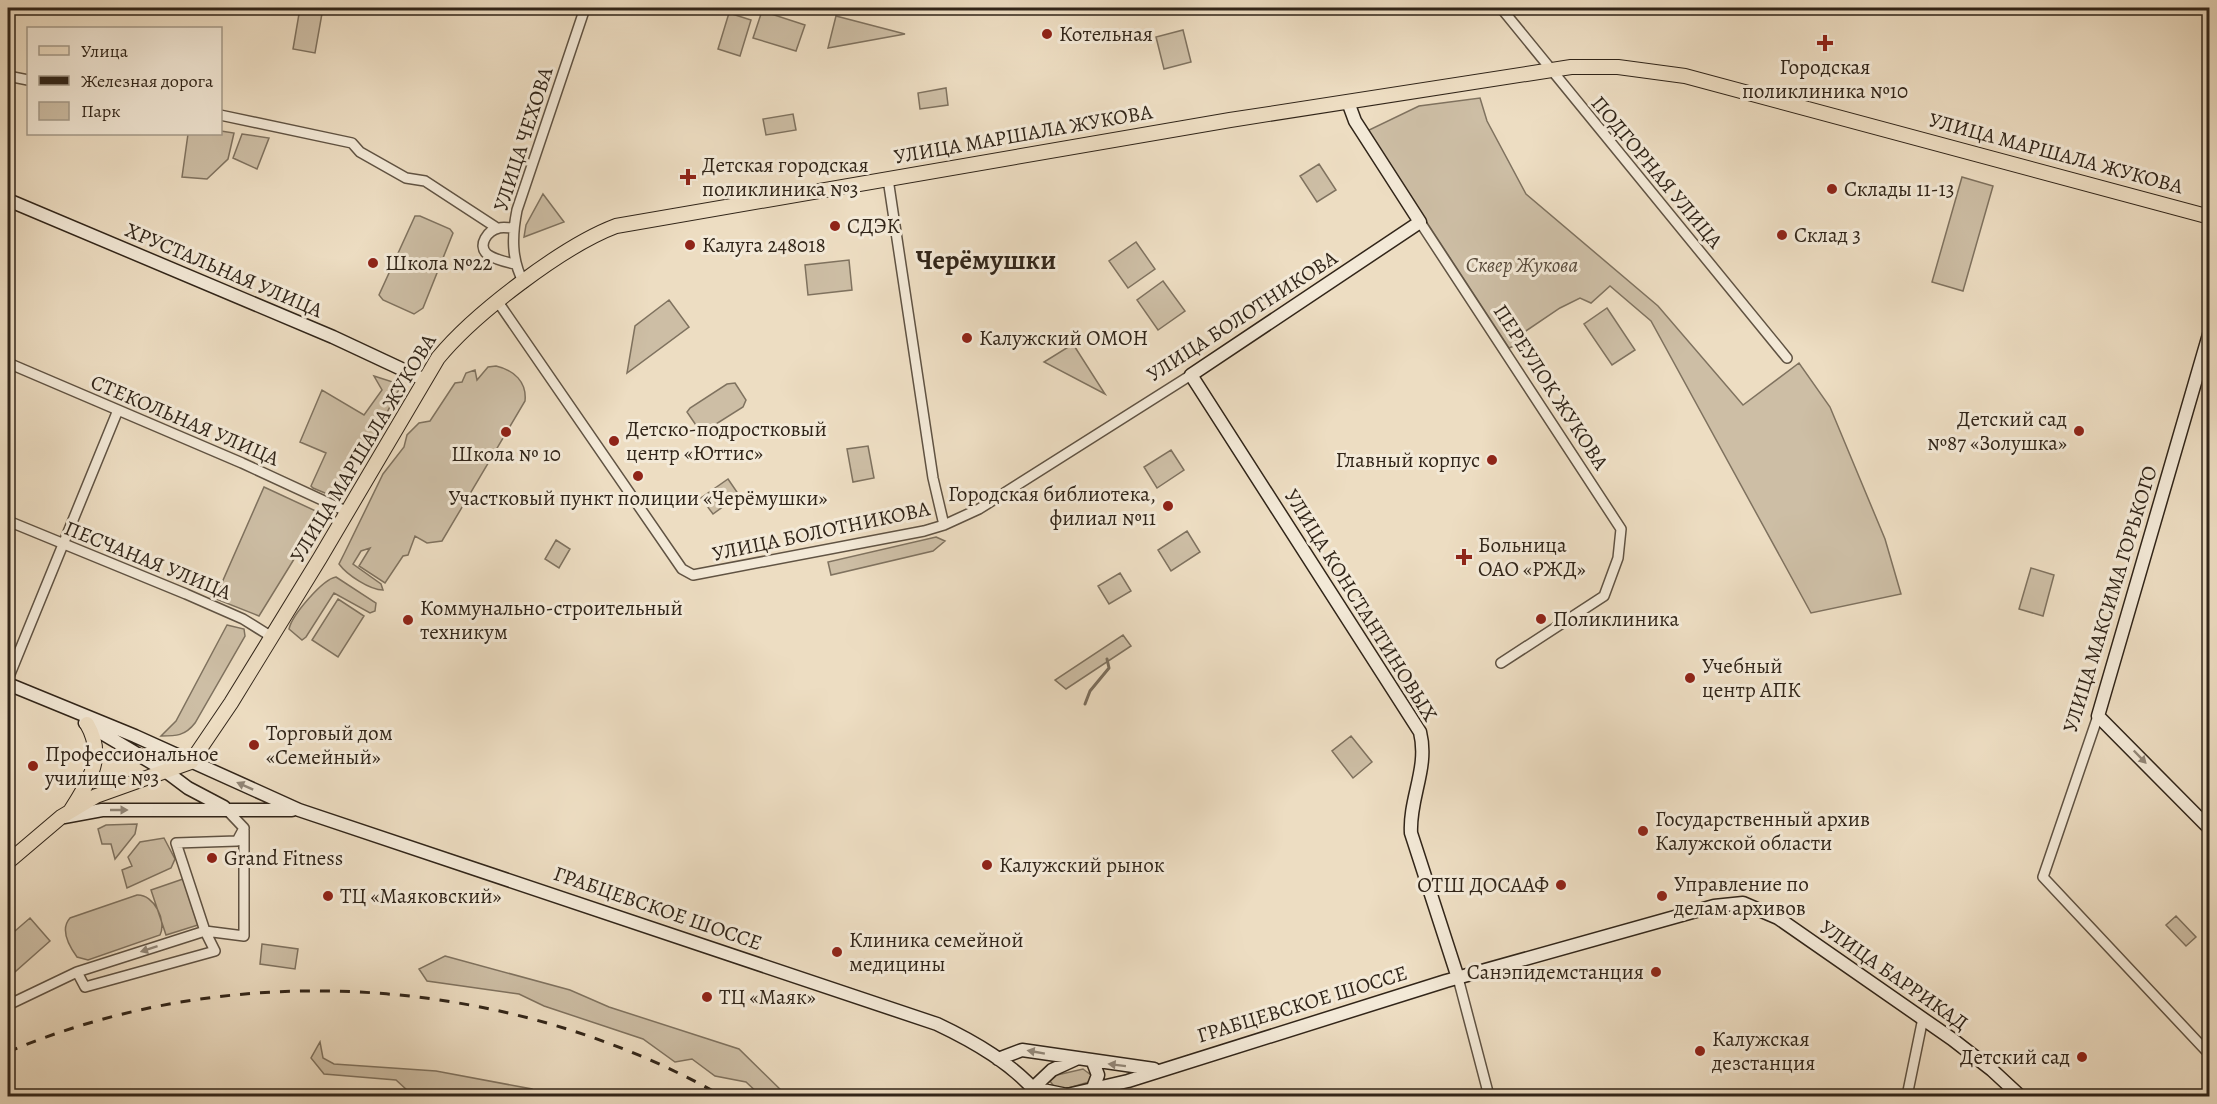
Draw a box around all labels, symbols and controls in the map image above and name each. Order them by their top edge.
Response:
place label: Котельная [1059,20,1153,48]
legend [27,27,222,135]
marker: Котельная [1040,27,1054,41]
marker: Городская поликлиника №10 [1816,34,1834,52]
text: Улица [81,39,129,63]
place label: Городская поликлиника №10 [1742,53,1908,105]
street label: УЛИЦА ЧЕХОВА [487,63,560,215]
text: Железная дорога [81,69,214,93]
street label: ПОДГОРНАЯ УЛИЦА [1585,90,1730,255]
street label: УЛИЦА МАРШАЛА ЖУКОВА [891,97,1155,171]
text: Парк [81,99,121,123]
street label: УЛИЦА МАРШАЛА ЖУКОВА [1926,106,2187,201]
place label: Детская городская поликлиника №3 [702,151,869,203]
marker: Детская городская поликлиника №3 [679,168,697,186]
place label: Склады 11-13 [1844,175,1954,203]
marker: Склады 11-13 [1825,182,1839,196]
place label: СДЭК [847,212,901,240]
street label: ХРУСТАЛЬНАЯ УЛИЦА [121,216,328,325]
marker: СДЭК [828,219,842,233]
place label: Склад 3 [1794,221,1861,249]
marker: Склад 3 [1775,228,1789,242]
place label: Калуга 248018 [702,231,826,259]
marker: Калуга 248018 [683,238,697,252]
district label: Черёмушки [916,242,1056,278]
street label: УЛИЦА БОЛОТНИКОВА [1141,243,1343,388]
place label: Школа №22 [385,249,493,277]
park label: Сквер Жукова [1466,251,1579,279]
marker: Школа №22 [366,256,380,270]
street label: ПЕРЕУЛОК ЖУКОВА [1487,299,1615,476]
place label: Калужский ОМОН [979,324,1148,352]
street label: УЛИЦА МАРШАЛА ЖУКОВА [283,328,443,568]
marker: Калужский ОМОН [960,331,974,345]
street label: СТЕКОЛЬНАЯ УЛИЦА [87,368,284,473]
place label: Детский сад №87 «Золушка» [1927,405,2067,457]
place label: Детско-подростковый центр «Юттис» [626,415,827,467]
marker: Детский сад №87 «Золушка» [2072,424,2086,438]
marker: Школа № 10 [499,425,513,439]
marker: Детско-подростковый центр «Юттис» [607,434,621,448]
place label: Школа № 10 [451,440,561,468]
place label: Главный корпус [1336,446,1480,474]
marker: Главный корпус [1485,453,1499,467]
street label: УЛИЦА МАКСИМА ГОРЬКОГО [2056,462,2164,736]
marker: Участковый пункт полиции «Черёмушки» [631,469,645,483]
place label: Городская библиотека, филиал №11 [948,480,1156,532]
place label: Участковый пункт полиции «Черёмушки» [449,484,828,512]
street label: УЛИЦА КОНСТАНТИНОВЫХ [1278,484,1444,727]
street label: УЛИЦА БОЛОТНИКОВА [710,494,933,568]
marker: Городская библиотека, филиал №11 [1161,499,1175,513]
street label: ПЕСЧАНАЯ УЛИЦА [60,514,236,607]
place label: Больница ОАО «РЖД» [1478,531,1586,583]
marker: Больница ОАО «РЖД» [1455,548,1473,566]
place label: Коммунально-строительный техникум [420,594,683,646]
place label: Поликлиника [1553,605,1680,633]
marker: Поликлиника [1534,612,1548,626]
marker: Коммунально-строительный техникум [401,613,415,627]
place label: Учебный центр АПК [1702,652,1801,704]
marker: Учебный центр АПК [1683,671,1697,685]
place label: Торговый дом «Семейный» [266,719,393,771]
marker: Торговый дом «Семейный» [247,738,261,752]
place label: Профессиональное училище №3 [44,740,219,792]
one-way arrow [2132,749,2146,763]
marker: Профессиональное училище №3 [26,759,40,773]
one-way arrow [236,781,254,791]
one-way arrow [110,805,129,815]
place label: Государственный архив Калужской области [1655,805,1870,857]
marker: Государственный архив Калужской области [1636,824,1650,838]
place label: Grand Fitness [224,844,343,872]
marker: Grand Fitness [205,851,219,865]
place label: Калужский рынок [999,851,1165,879]
marker: Калужский рынок [980,858,994,872]
street label: ГРАБЦЕВСКОЕ ШОССЕ [550,859,766,957]
place label: Управление по делам архивов [1673,870,1809,922]
place label: ОТШ ДОСААФ [1417,871,1549,899]
marker: ОТШ ДОСААФ [1554,878,1568,892]
place label: ТЦ «Маяковский» [340,882,502,910]
marker: ТЦ «Маяковский» [321,889,335,903]
marker: Управление по делам архивов [1655,889,1669,903]
street label: УЛИЦА БАРРИКАД [1814,913,1974,1037]
place label: Клиника семейной медицины [849,926,1023,978]
one-way arrow [140,945,158,954]
marker: Клиника семейной медицины [830,945,844,959]
place label: Санэпидемстанция [1467,958,1644,986]
street label: ГРАБЦЕВСКОЕ ШОССЕ [1193,959,1411,1049]
marker: Санэпидемстанция [1649,965,1663,979]
place label: ТЦ «Маяк» [719,983,816,1011]
marker: ТЦ «Маяк» [700,990,714,1004]
place label: Калужская дезстанция [1711,1025,1815,1077]
place label: Детский сад [1960,1043,2070,1071]
marker: Калужская дезстанция [1693,1044,1707,1058]
one-way arrow [1027,1047,1046,1056]
marker: Детский сад [2075,1050,2089,1064]
one-way arrow [1108,1060,1127,1069]

